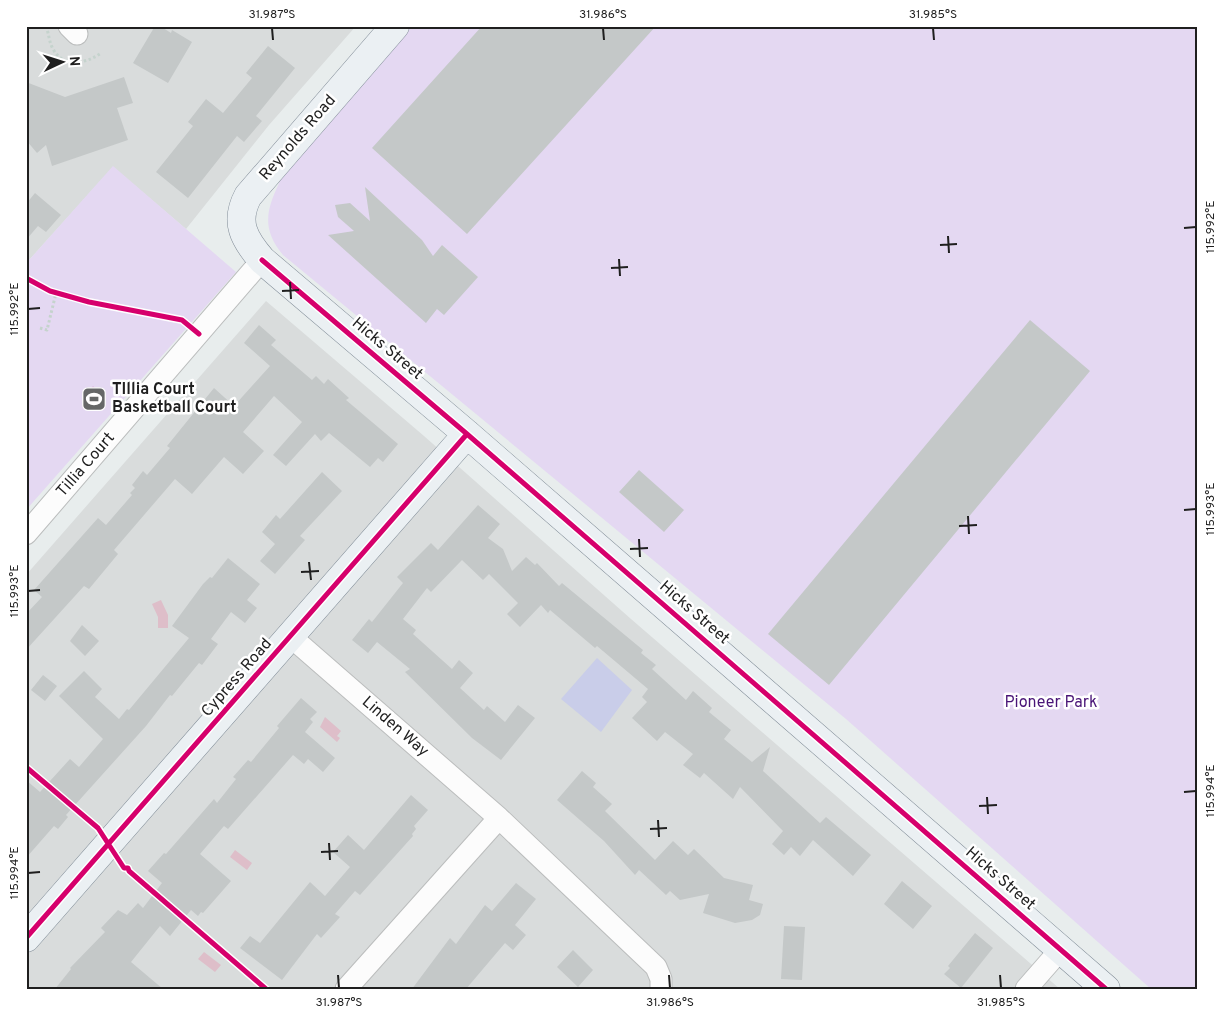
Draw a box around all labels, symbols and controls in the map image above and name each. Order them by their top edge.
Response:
text: 31.987°S [248,7,296,23]
text: 31.986°S [579,7,627,23]
text: 31.985°S [909,7,957,23]
north arrow [38,38,88,88]
text: N [65,56,82,67]
street label: Reynolds Road [255,91,341,185]
text: 115.992°E [1203,201,1219,253]
text: 115.992°E [7,283,23,335]
street label: Hicks Street [347,313,427,385]
place label: TIllia Court Basketball Court [112,380,237,418]
sports icon: TIllia Court Basketball Court [81,386,107,412]
street label: Tillia Court [53,429,119,501]
text: 115.993°E [1203,483,1219,535]
text: 115.993°E [7,565,23,617]
street label: Hicks Street [655,577,733,649]
street label: Cypress Road [197,635,277,721]
street label: Linden Way [357,692,433,762]
park label: Pioneer Park [1005,693,1097,713]
text: 115.994°E [1203,765,1219,817]
street label: Hicks Street [961,843,1039,915]
text: 115.994°E [7,847,23,899]
text: 31.987°S [315,995,363,1011]
text: 31.986°S [646,995,694,1011]
text: 31.985°S [977,995,1025,1011]

